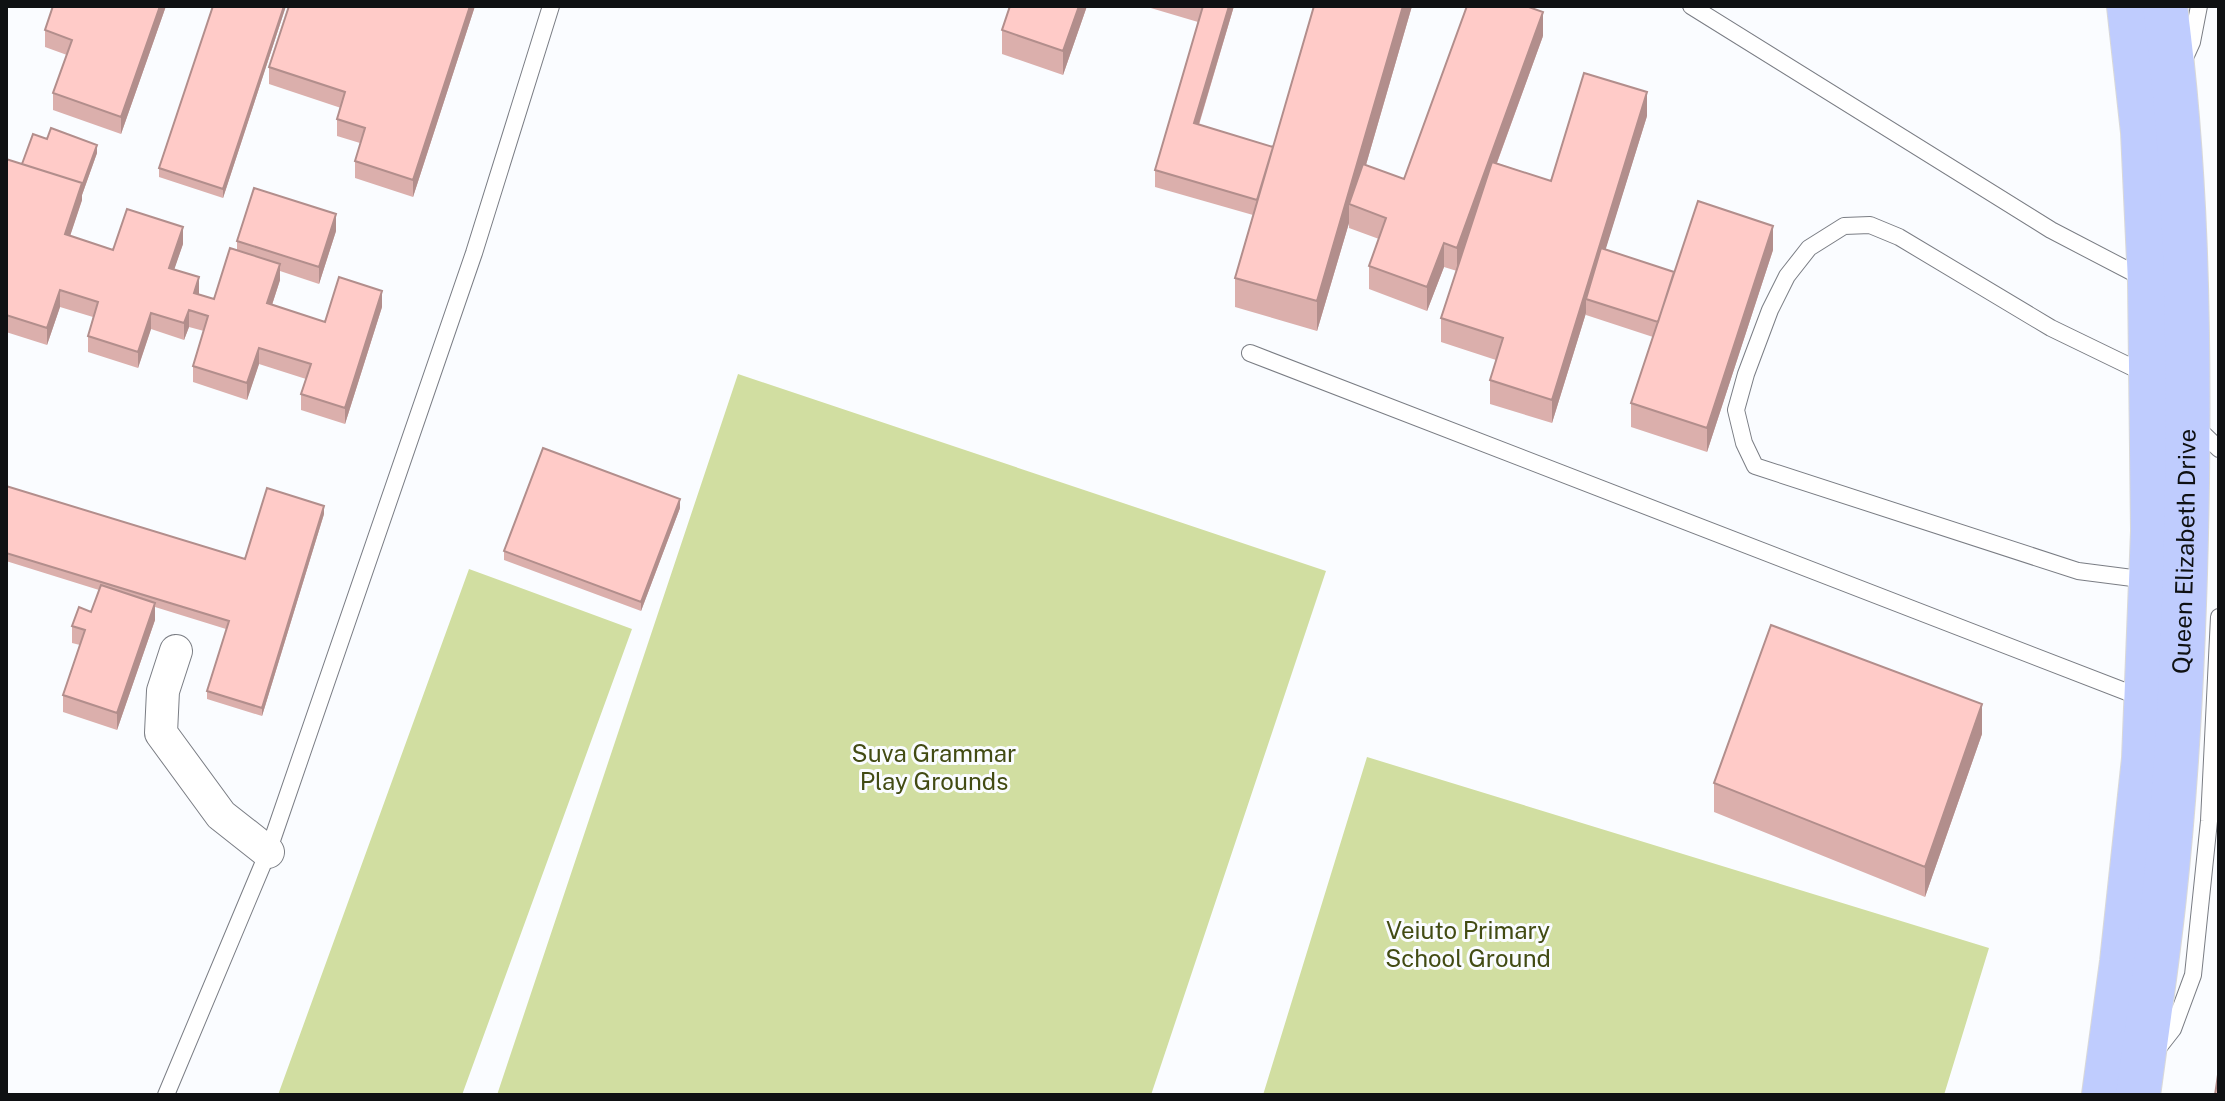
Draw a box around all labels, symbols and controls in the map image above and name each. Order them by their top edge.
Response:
street label: Queen Elizabeth Drive [2166,429,2200,675]
park label: Suva Grammar Play Grounds [852,739,1016,795]
park label: Veiuto Primary School Ground [1385,916,1551,972]

